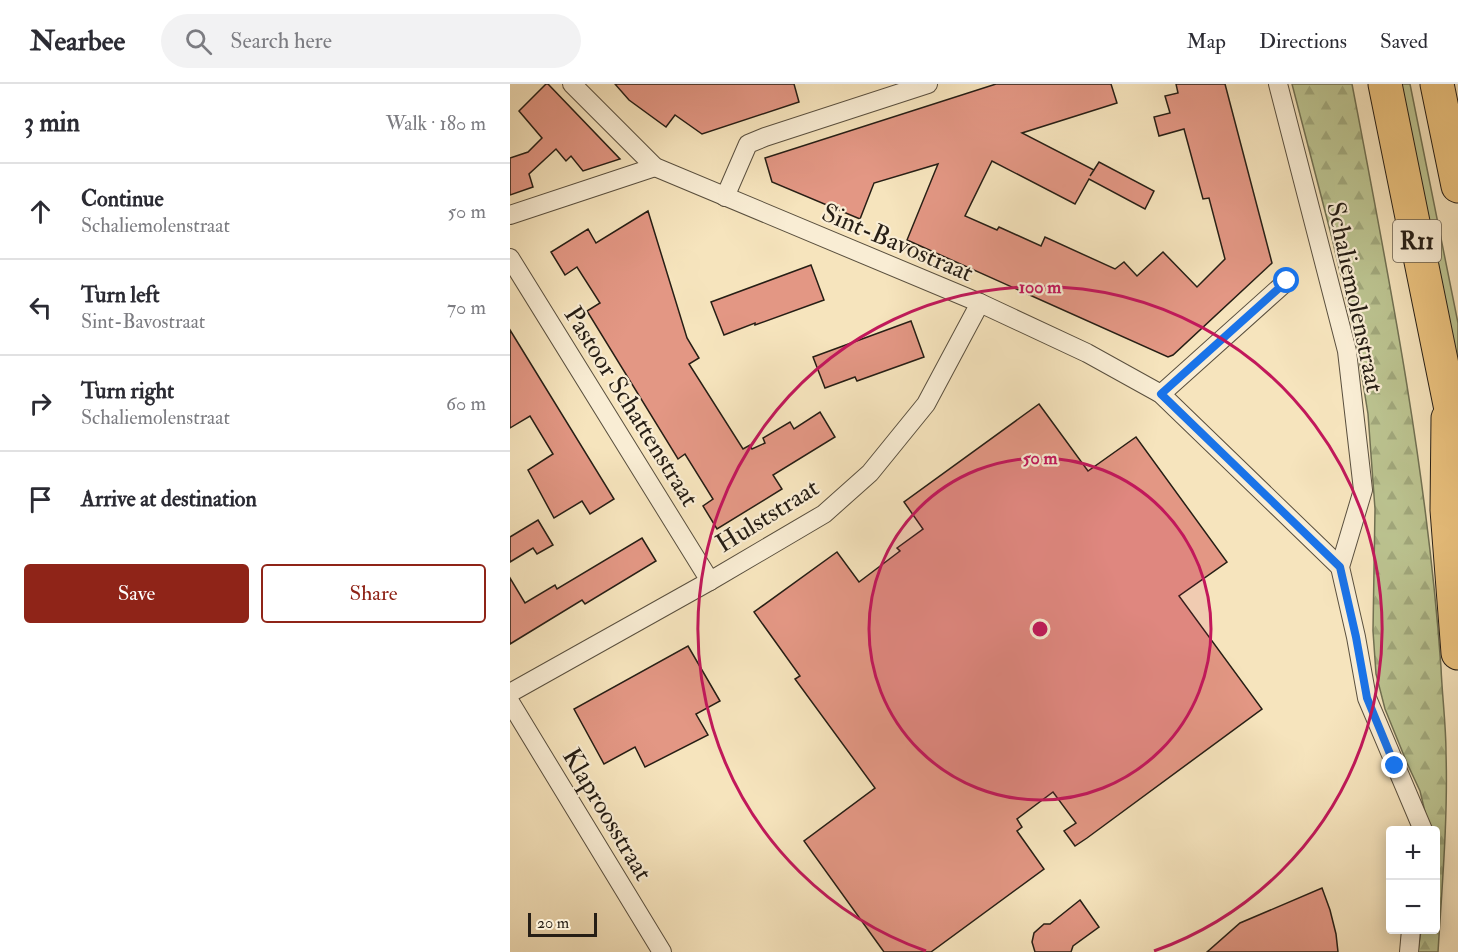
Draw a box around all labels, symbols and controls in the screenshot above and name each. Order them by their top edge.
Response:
search box [161,14,581,68]
text: Nearbee [30,24,125,59]
icon: search [182,25,215,58]
text: Search here [230,27,332,55]
text: Map [1186,28,1226,55]
text: Directions [1259,28,1347,55]
text: Saved [1380,28,1428,55]
text: 3 min [24,107,80,139]
text: Walk · 180 m [386,111,486,136]
text: Continue [81,185,164,213]
icon: ahead [24,195,57,228]
street label: Sint-Bavostraat [817,197,978,289]
text: 50 m [447,199,486,224]
street label: Schaliemolenstraat [1319,199,1391,395]
text: Schaliemolenstraat [81,213,230,238]
road number: R11 [1393,220,1441,262]
route start [1273,267,1299,293]
text: 100 m [1019,276,1062,299]
text: Turn left [81,281,160,309]
icon: left [24,291,57,324]
text: 70 m [447,295,486,320]
street label: Pastoor Schattenstraat [557,301,706,513]
text: Sint-Bavostraat [81,309,205,334]
text: Turn right [81,377,174,405]
icon: right [24,387,57,420]
text: 60 m [446,391,486,416]
text: Schaliemolenstraat [81,405,230,430]
text: 50 m [1023,447,1058,470]
street label: Hulststraat [710,472,825,560]
icon: arrive [24,483,57,516]
text: Arrive at destination [81,485,257,513]
button: Save [24,564,249,623]
button: Share [261,564,486,623]
centre of rings [1030,619,1050,639]
street label: Klaproosstraat [554,742,659,887]
route end [1381,752,1407,778]
map controls [1386,826,1440,934]
button: + [1386,826,1440,880]
button: − [1386,880,1440,934]
scale bar [528,910,597,938]
text: 20 m [537,913,569,933]

